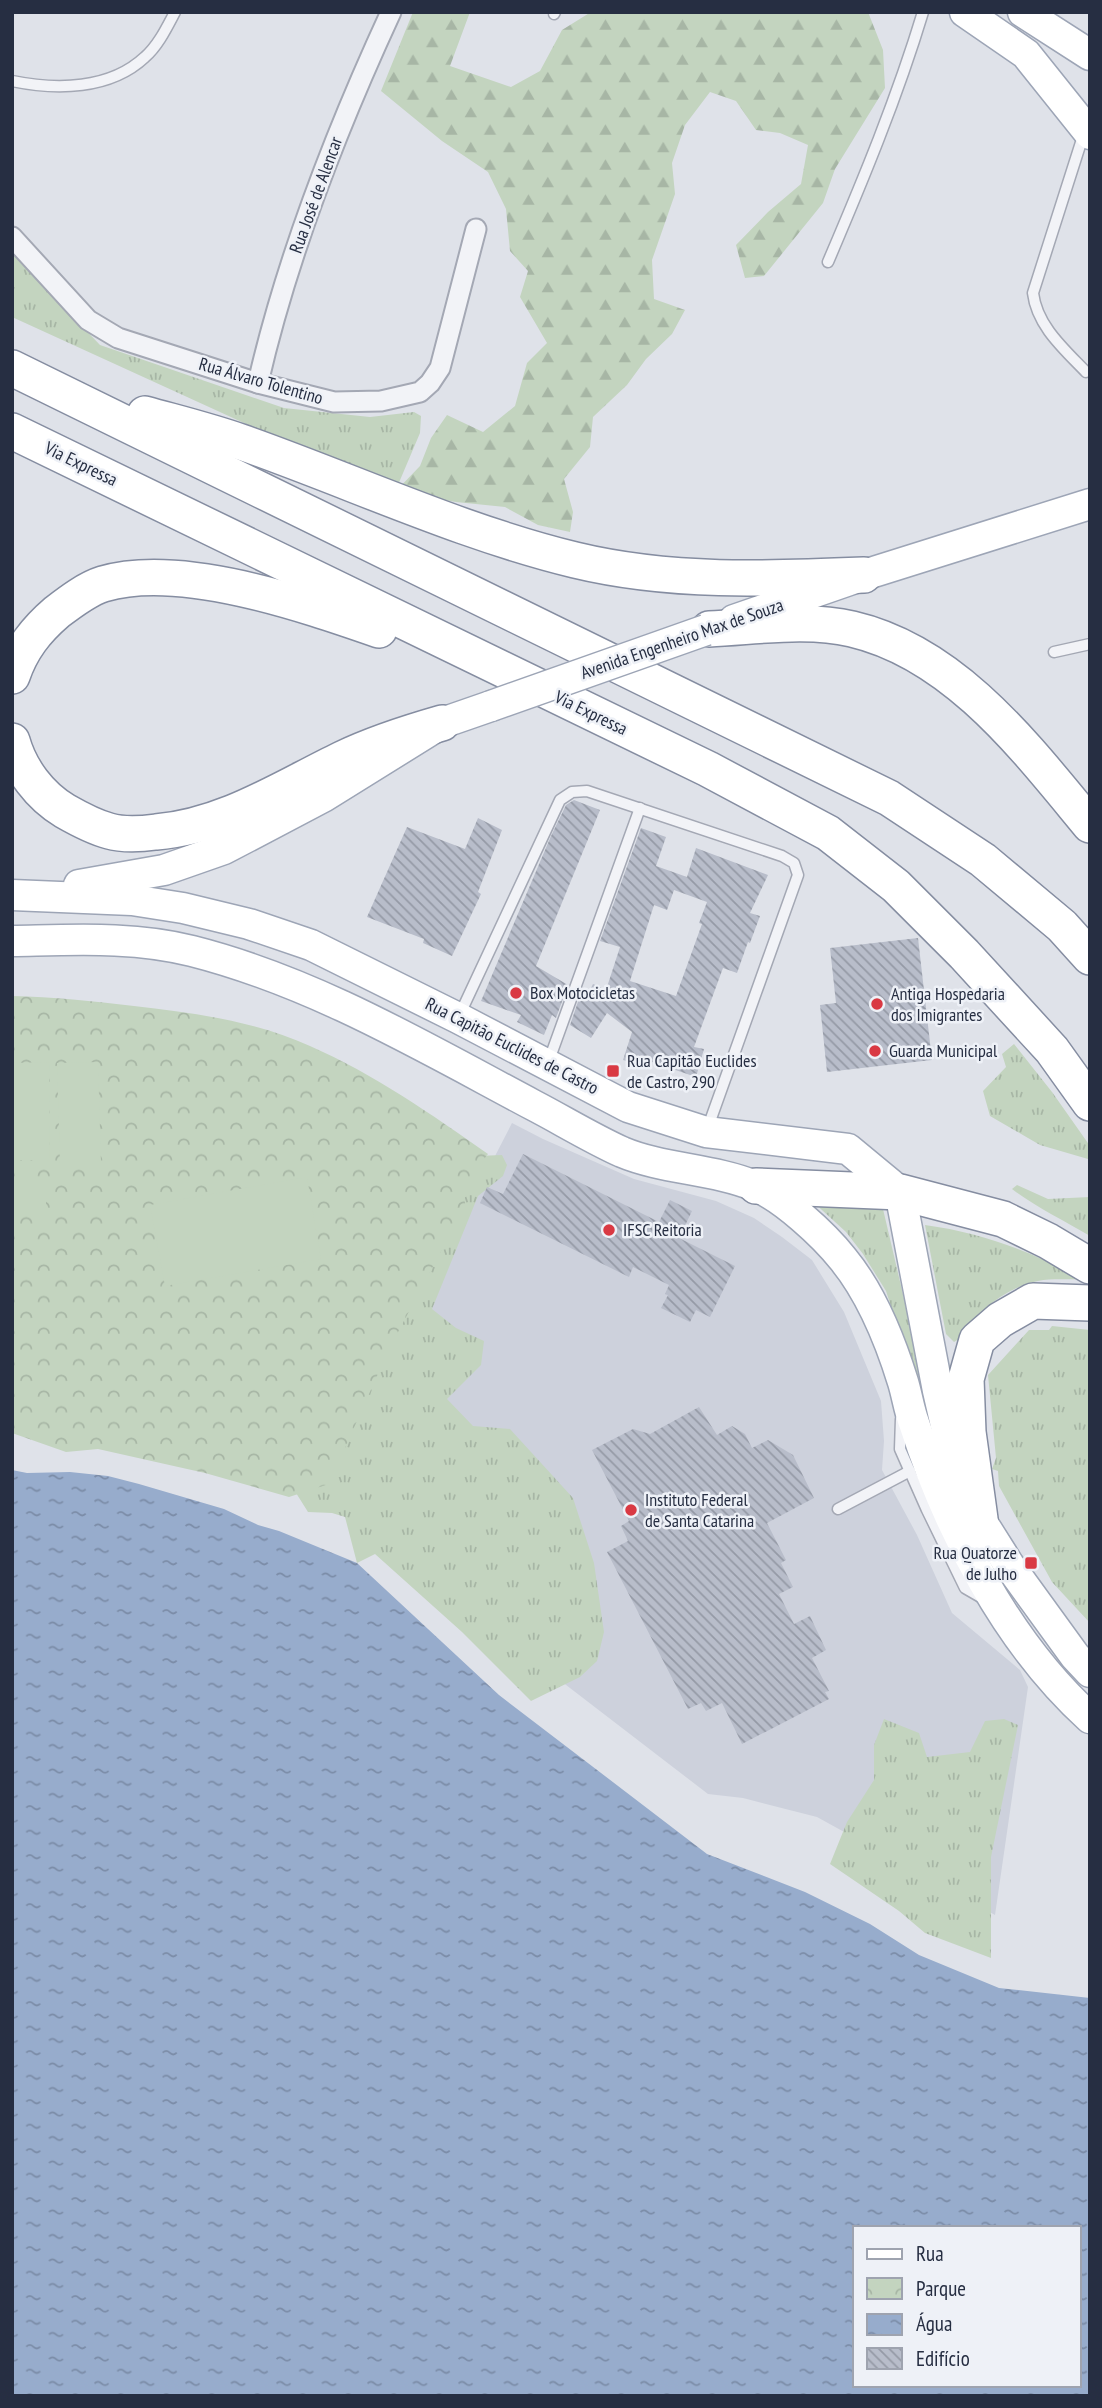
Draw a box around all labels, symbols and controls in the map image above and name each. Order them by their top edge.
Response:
street label: Rua José de Alencar [284,133,347,256]
street label: Rua Álvaro Tolentino [196,352,326,409]
street label: Via Expressa [40,436,121,491]
street label: Avenida Engenheiro Max de Souza [577,593,786,684]
street label: Via Expressa [550,685,631,740]
place label: Box Motocicletas [530,981,635,1004]
place label: Antiga Hospedaria dos Imigrantes [891,982,1005,1026]
marker: Box Motocicletas [508,985,524,1001]
street label: Rua Capitão Euclides de Castro [422,992,603,1099]
marker: Antiga Hospedaria dos Imigrantes [869,996,885,1012]
place label: Guarda Municipal [889,1039,998,1062]
marker: Guarda Municipal [867,1043,883,1059]
place label: Rua Capitão Euclides de Castro, 290 [627,1049,757,1093]
marker: Rua Capitão Euclides de Castro, 290 [605,1063,621,1079]
place label: IFSC Reitoria [623,1218,702,1241]
marker: IFSC Reitoria [601,1222,617,1238]
place label: Instituto Federal de Santa Catarina [645,1488,754,1532]
marker: Instituto Federal de Santa Catarina [623,1502,639,1518]
place label: Rua Quatorze de Julho [933,1541,1017,1585]
marker: Rua Quatorze de Julho [1023,1555,1039,1571]
legend [853,2226,1081,2387]
text: Rua [916,2240,944,2267]
text: Parque [916,2275,966,2302]
text: Água [916,2310,952,2337]
text: Edifício [916,2345,970,2372]

